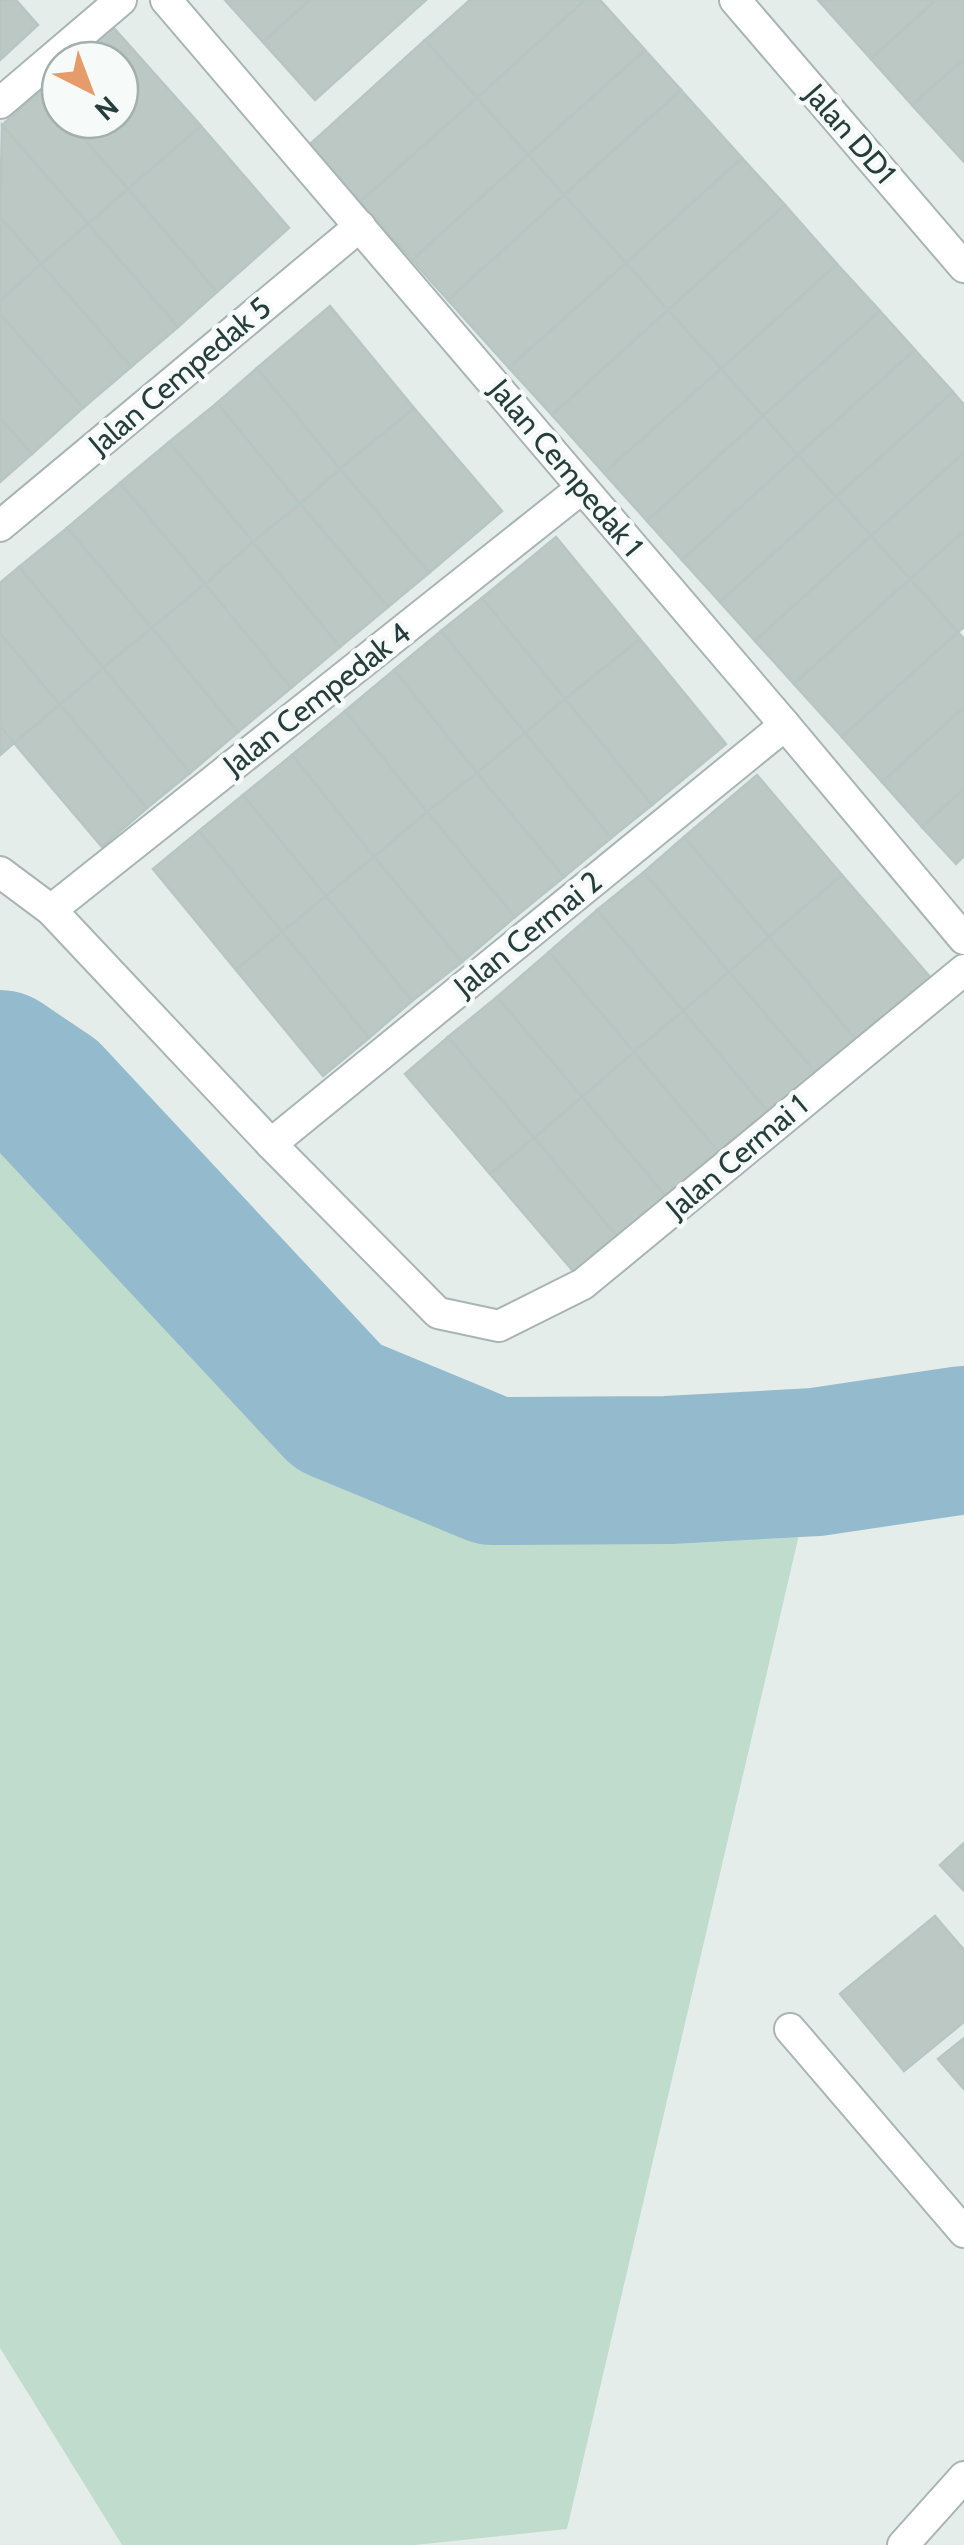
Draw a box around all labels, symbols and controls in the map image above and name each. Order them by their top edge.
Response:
north arrow [40,40,140,140]
street label: Jalan DD1 [796,75,904,191]
text: N [88,89,125,128]
street label: Jalan Cempedak 5 [80,289,278,463]
street label: Jalan Cempedak 1 [481,371,651,564]
street label: Jalan Cempedak 4 [215,614,418,784]
street label: Jalan Cermai 2 [446,863,609,1005]
street label: Jalan Cermai 1 [658,1087,815,1227]

